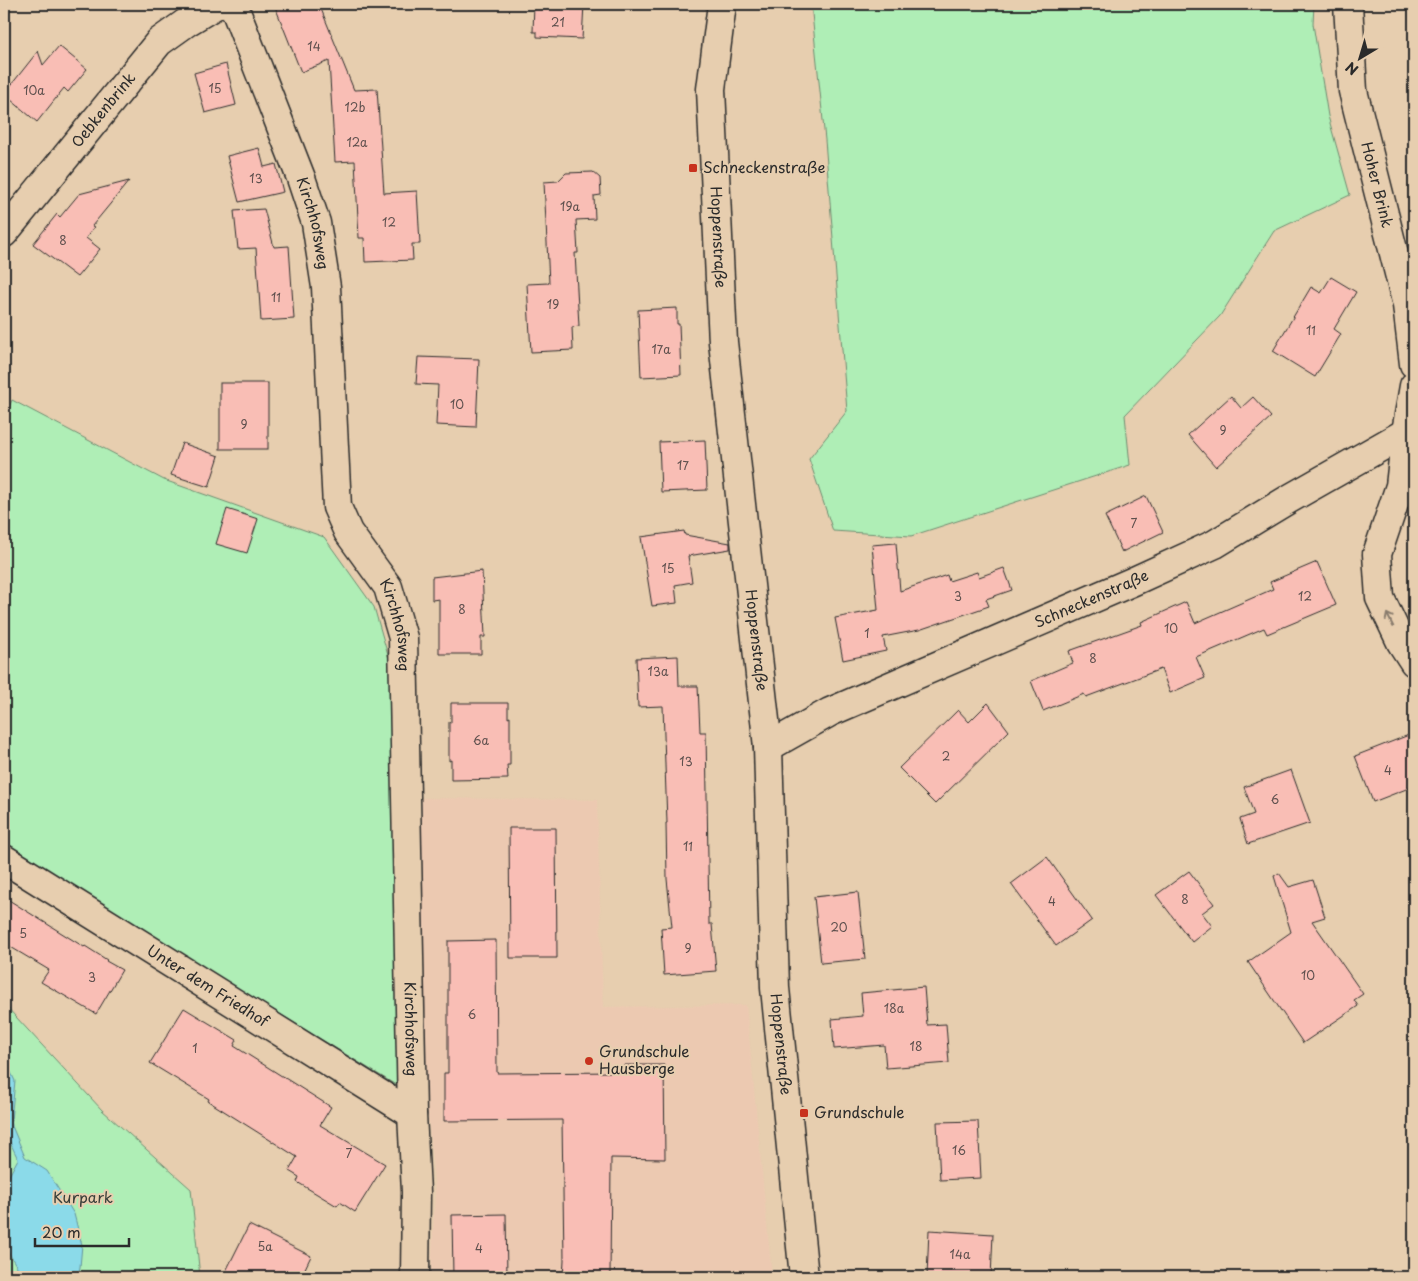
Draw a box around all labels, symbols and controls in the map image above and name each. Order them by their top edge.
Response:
house number: 21 [551,13,565,31]
north arrow [1336,32,1386,82]
house number: 14 [307,37,321,55]
text: N [1341,57,1363,80]
street label: Oebkenbrink [65,67,140,152]
house number: 15 [208,79,222,97]
house number: 10a [23,81,45,99]
house number: 12b [345,98,365,116]
house number: 12a [346,133,368,151]
street label: Hoher Brink [1356,139,1400,230]
place label: Schneckenstraße [703,155,825,178]
marker: Schneckenstraße [687,162,699,174]
house number: 13 [249,169,263,187]
street label: Kirchhofsweg [291,174,336,271]
street label: Hoppenstraße [706,186,733,289]
house number: 19a [560,197,581,215]
house number: 12 [382,213,396,231]
house number: 8 [59,231,67,249]
house number: 11 [271,288,281,306]
house number: 19 [547,295,559,313]
house number: 11 [1306,321,1316,339]
house number: 17a [651,340,671,358]
house number: 10 [450,395,464,413]
house number: 9 [240,415,248,433]
house number: 9 [1219,421,1227,439]
house number: 17 [677,456,689,474]
house number: 7 [1131,514,1138,532]
house number: 15 [661,559,675,577]
street label: Schneckenstraße [1030,563,1152,633]
street label: Kirchhofsweg [375,573,417,672]
house number: 3 [954,587,962,605]
house number: 12 [1298,587,1312,605]
street label: Hoppenstraße [741,588,775,692]
house number: 8 [458,600,466,618]
one-way arrow [1385,613,1394,628]
house number: 10 [1164,619,1178,637]
house number: 1 [864,624,870,642]
house number: 8 [1089,649,1097,667]
house number: 13a [648,662,669,680]
house number: 6a [473,731,489,749]
house number: 2 [942,747,950,765]
house number: 13 [679,752,693,770]
house number: 4 [1384,761,1392,779]
house number: 6 [1271,790,1279,808]
house number: 11 [683,837,693,855]
house number: 8 [1181,890,1189,908]
house number: 4 [1048,892,1056,910]
house number: 20 [830,918,848,936]
house number: 5 [19,924,27,942]
street label: Unter dem Friedhof [143,938,275,1032]
house number: 9 [684,939,692,957]
house number: 10 [1301,966,1315,984]
house number: 3 [88,968,96,986]
street label: Kirchhofsweg [399,981,424,1077]
street label: Hoppenstraße [766,992,799,1096]
house number: 18a [884,999,905,1017]
house number: 6 [468,1005,476,1023]
house number: 18 [910,1037,922,1055]
house number: 1 [192,1039,198,1057]
place label: Grundschule Hausberge [599,1039,690,1079]
marker: Grundschule Hausberge [583,1055,595,1067]
place label: Grundschule [814,1100,905,1123]
marker: Grundschule [798,1107,810,1119]
house number: 16 [952,1141,966,1159]
house number: 7 [346,1144,353,1162]
park label: Kurpark [53,1185,113,1208]
scale bar [35,1216,129,1248]
text: 20 m [42,1220,81,1243]
house number: 5a [257,1237,273,1255]
house number: 4 [475,1239,483,1257]
house number: 14a [950,1245,971,1263]

